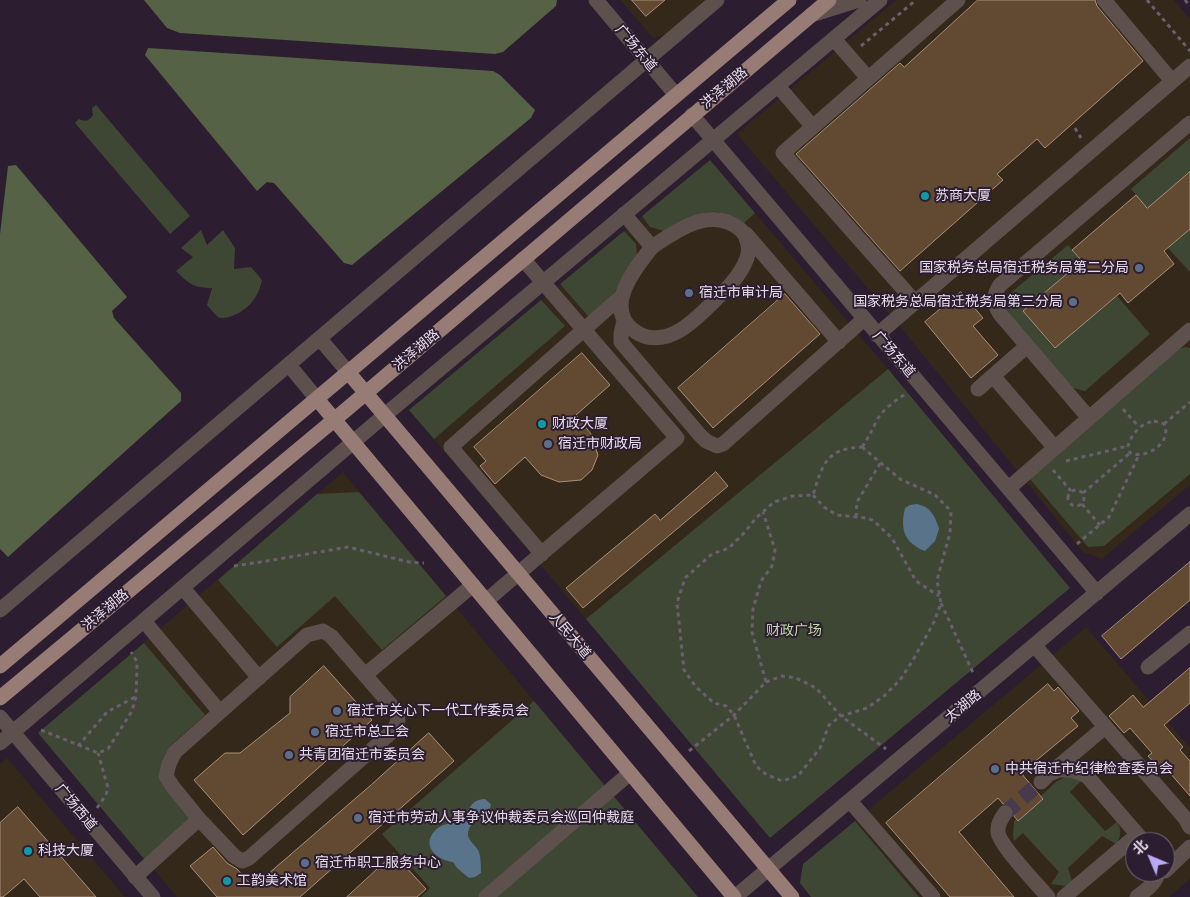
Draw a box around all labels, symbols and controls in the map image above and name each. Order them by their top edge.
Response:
street label: 广场东道 [612,21,660,75]
street label: 洪泽湖路 [697,64,751,112]
place label: 苏商大厦 [935,188,991,204]
marker: 苏商大厦 [919,190,931,202]
place label: 国家税务总局宿迁税务局第二分局 [919,260,1129,276]
marker: 国家税务总局宿迁税务局第二分局 [1133,262,1145,274]
place label: 宿迁市审计局 [699,285,783,301]
marker: 宿迁市审计局 [683,287,695,299]
place label: 国家税务总局宿迁税务局第三分局 [853,294,1063,310]
marker: 国家税务总局宿迁税务局第三分局 [1067,296,1079,308]
street label: 洪泽湖路 [389,326,443,374]
street label: 广场东道 [869,327,919,381]
place label: 财政大厦 [552,416,608,432]
marker: 财政大厦 [536,418,548,430]
place label: 宿迁市财政局 [558,436,642,452]
marker: 宿迁市财政局 [542,438,554,450]
street label: 洪泽湖路 [78,586,132,634]
street label: 人民大道 [546,608,594,662]
park label: 财政广场 [766,623,822,639]
street label: 太湖路 [942,686,984,726]
place label: 宿迁市关心下一代工作委员会 [347,703,529,719]
marker: 宿迁市关心下一代工作委员会 [331,705,343,717]
place label: 宿迁市总工会 [325,724,409,740]
marker: 宿迁市总工会 [309,726,321,738]
place label: 共青团宿迁市委员会 [299,747,425,763]
marker: 共青团宿迁市委员会 [283,749,295,761]
place label: 中共宿迁市纪律检查委员会 [1005,761,1173,777]
marker: 中共宿迁市纪律检查委员会 [989,763,1001,775]
street label: 广场西道 [52,780,100,834]
place label: 宿迁市劳动人事争议仲裁委员会巡回仲裁庭 [368,810,634,826]
marker: 宿迁市劳动人事争议仲裁委员会巡回仲裁庭 [352,812,364,824]
north arrow [1125,832,1175,882]
text: 北 [1129,836,1151,858]
place label: 科技大厦 [38,843,94,859]
marker: 科技大厦 [22,845,34,857]
place label: 宿迁市职工服务中心 [315,855,441,871]
marker: 宿迁市职工服务中心 [299,857,311,869]
place label: 工韵美术馆 [237,873,307,889]
marker: 工韵美术馆 [221,875,233,887]

